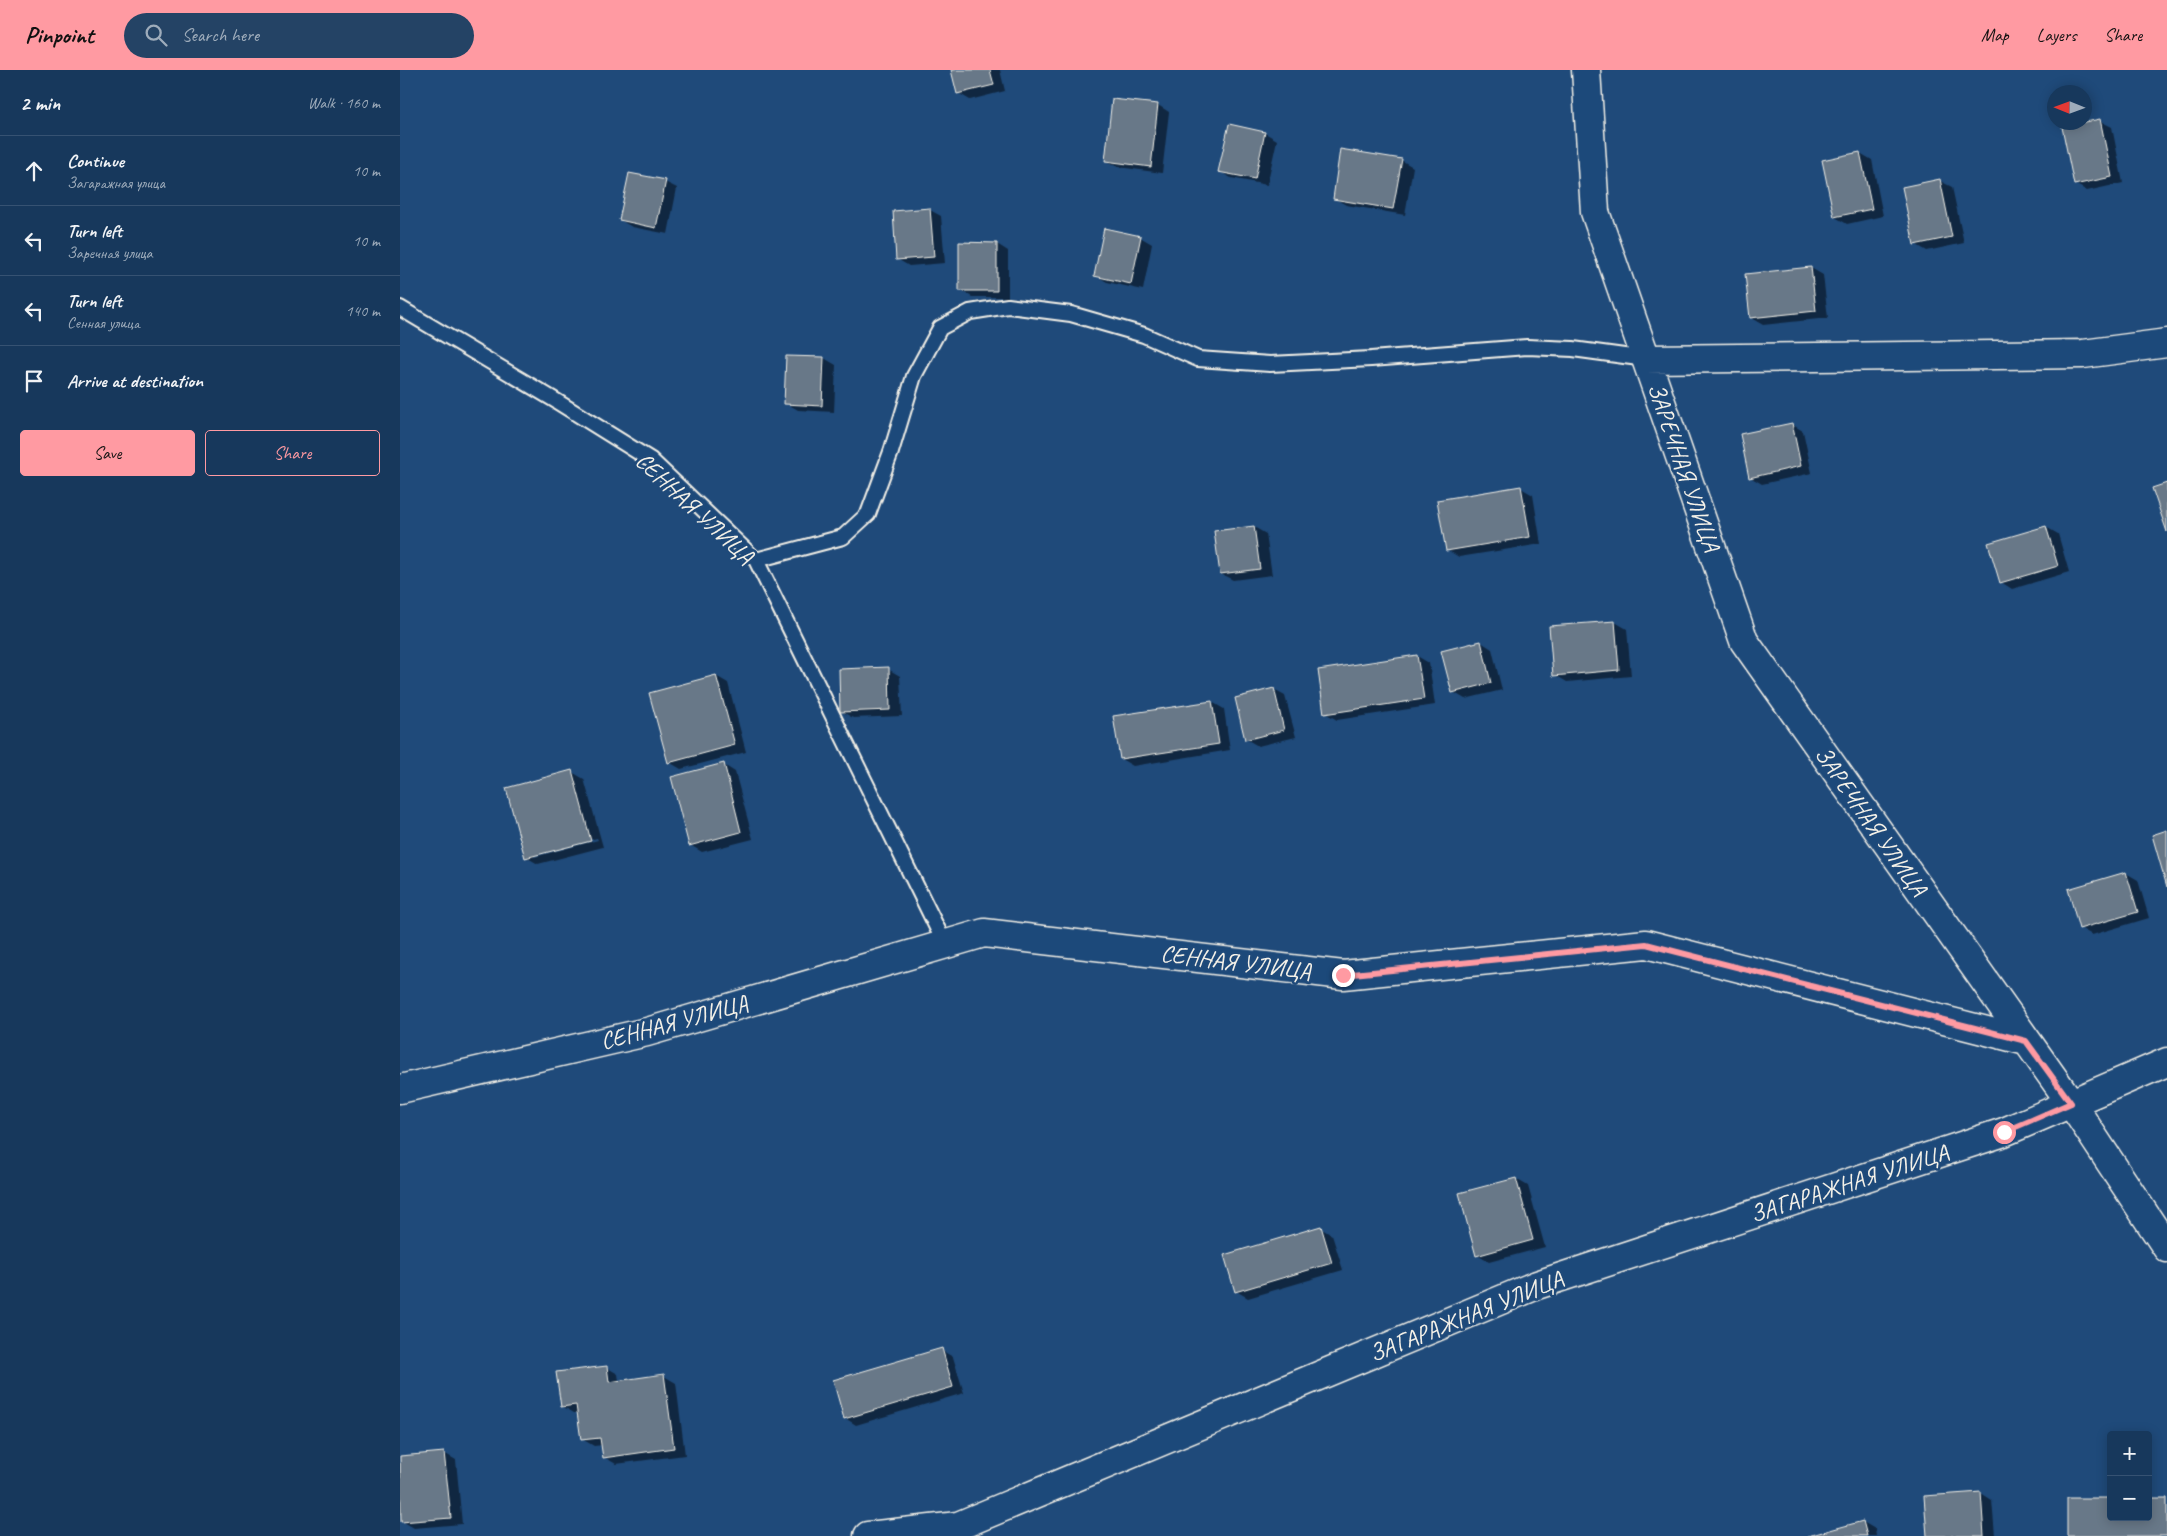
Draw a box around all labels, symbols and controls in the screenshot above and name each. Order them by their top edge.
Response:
search box [124,13,474,58]
text: Pinpoint [25,20,94,50]
icon: search [142,21,170,49]
text: Search here [182,23,259,47]
text: Map [1981,24,2009,46]
text: Layers [2037,24,2076,46]
text: Share [2104,24,2142,46]
north arrow [2047,85,2092,130]
text: 2 min [20,90,60,116]
text: Walk · 160 m [308,93,380,113]
text: Continue [67,149,124,173]
icon: ahead [20,157,48,185]
text: 10 m [353,161,380,181]
text: Загаражная улица [67,173,165,193]
text: Turn left [67,219,122,243]
icon: left [20,227,48,255]
text: 10 m [353,231,380,251]
text: Заречная улица [67,243,153,263]
text: Turn left [67,289,122,313]
icon: left [20,297,48,325]
text: 140 m [346,301,380,321]
text: Сенная улица [67,313,139,333]
icon: arrive [20,367,48,395]
text: Arrive at destination [67,369,203,393]
street label: ЗАРЕЧНАЯ УЛИЦА [1641,379,1727,556]
button: Save [20,430,195,476]
button: Share [205,430,380,476]
street label: СЕННАЯ УЛИЦА [629,445,761,571]
street label: ЗАРЕЧНАЯ УЛИЦА [1808,740,1934,902]
street label: СЕННАЯ УЛИЦА [1159,938,1314,986]
route end [1332,964,1355,987]
street label: СЕННАЯ УЛИЦА [597,988,752,1056]
route start [1993,1121,2016,1144]
street label: ЗАГАРАЖНАЯ УЛИЦА [1746,1137,1953,1229]
street label: ЗАГАРАЖНАЯ УЛИЦА [1365,1263,1568,1369]
map controls [2107,1431,2152,1521]
button: + [2107,1431,2152,1476]
button: − [2107,1476,2152,1521]

